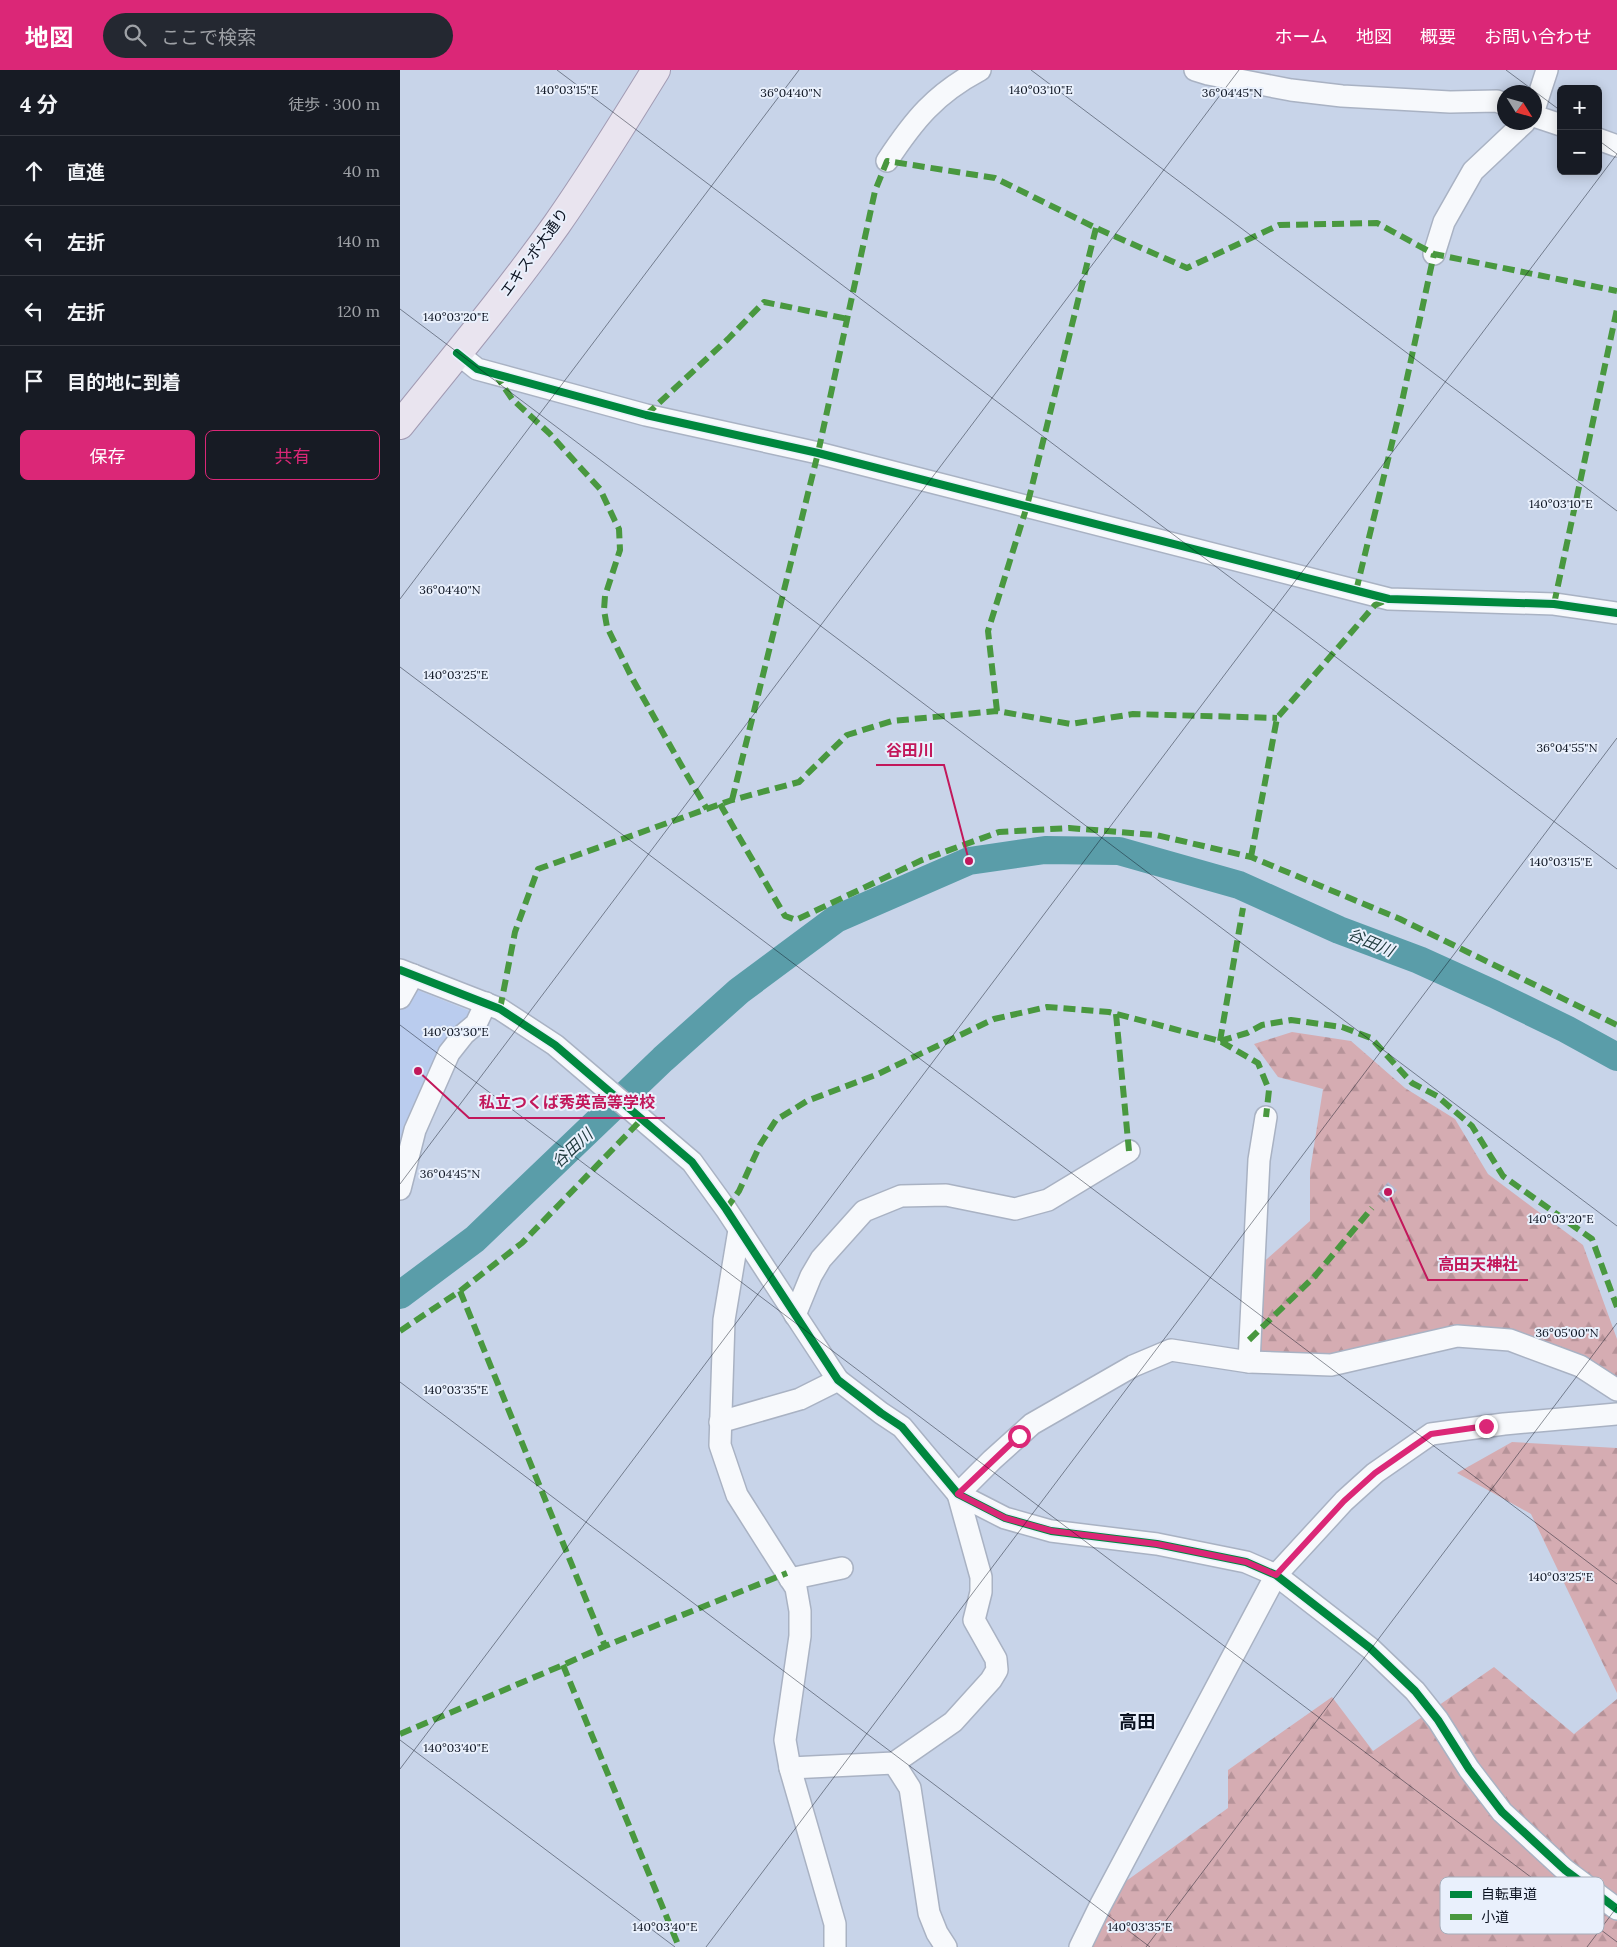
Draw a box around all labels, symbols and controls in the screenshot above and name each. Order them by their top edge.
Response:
search box [103,13,453,58]
icon: search [121,21,149,49]
text: 地図 [25,22,73,53]
text: ここで検索 [161,25,256,49]
text: ホーム [1275,25,1328,48]
text: 地図 [1356,25,1392,48]
text: 概要 [1420,25,1456,48]
text: お問い合わせ [1484,25,1592,48]
text: 140°03'15"E [536,82,598,97]
text: 140°03'10"E [1009,82,1073,97]
text: 36°04'40"N [760,85,822,100]
text: 36°04'45"N [1202,85,1262,100]
north arrow [1497,85,1542,130]
map controls [1557,85,1602,175]
button: + [1557,85,1602,130]
text: 4 分 [20,91,58,118]
text: 徒歩 · 300 m [288,94,380,114]
button: − [1557,130,1602,175]
icon: ahead [20,157,48,185]
text: 直進 [67,160,105,184]
text: 40 m [343,161,380,181]
street label: エキスポ大通り [496,204,572,300]
icon: left [20,227,48,255]
text: 左折 [67,230,105,254]
text: 140 m [337,231,380,251]
icon: left [20,297,48,325]
text: 左折 [67,300,105,324]
text: 120 m [337,301,380,321]
text: 140°03'20"E [423,309,489,324]
icon: arrive [20,367,48,395]
text: 目的地に到着 [67,370,181,394]
button: 保存 [20,430,195,480]
button: 共有 [205,430,380,480]
text: 140°03'10"E [1529,496,1593,511]
text: 36°04'40"N [419,582,481,597]
text: 140°03'25"E [424,667,488,682]
callout: 谷田川 [876,734,944,765]
text: 谷田川 [886,740,934,760]
text: 36°04'55"N [1536,740,1598,755]
text: 140°03'15"E [1530,854,1592,869]
water label: 谷田川 [1345,923,1399,961]
text: 140°03'30"E [423,1024,489,1039]
callout: 私立つくば秀英高等学校 [469,1087,665,1118]
text: 私立つくば秀英高等学校 [479,1092,655,1112]
water label: 谷田川 [548,1123,598,1172]
text: 36°04'45"N [420,1166,480,1181]
text: 140°03'20"E [1528,1211,1594,1226]
callout: 高田天神社 [1428,1249,1528,1280]
text: 高田天神社 [1438,1254,1518,1274]
text: 36°05'00"N [1535,1325,1599,1340]
text: 140°03'35"E [424,1382,488,1397]
route end [1475,1415,1498,1438]
route start [1008,1425,1031,1448]
text: 140°03'25"E [1529,1569,1593,1584]
district label: 高田 [1119,1710,1155,1733]
text: 140°03'40"E [424,1740,488,1755]
legend [1440,1877,1604,1934]
text: 自転車道 [1481,1885,1537,1903]
text: 小道 [1481,1908,1509,1926]
text: 140°03'40"E [633,1919,697,1934]
text: 140°03'35"E [1108,1919,1172,1934]

